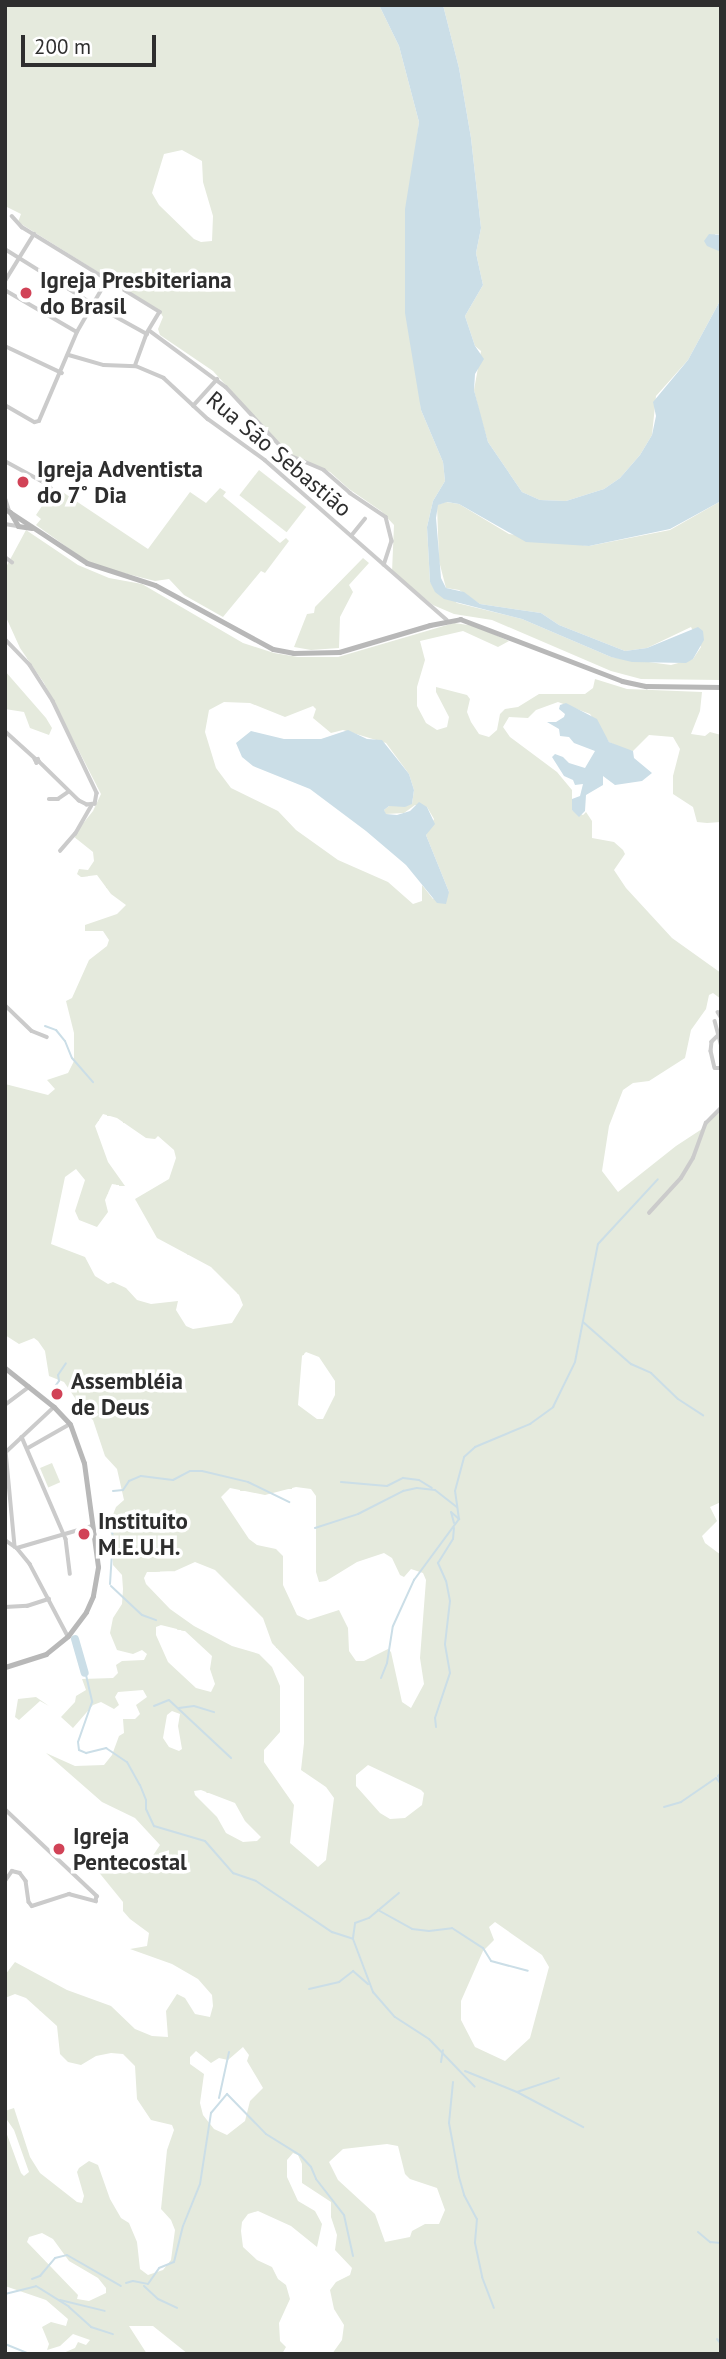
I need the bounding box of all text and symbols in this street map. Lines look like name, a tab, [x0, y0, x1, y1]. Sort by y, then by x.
scale bar	[24, 21, 159, 65]
text: 200 m	[34, 33, 91, 60]
place label: Igreja Presbiteriana do Brasil	[40, 266, 232, 320]
marker: Igreja Presbiteriana do Brasil	[18, 285, 34, 301]
street label: Rua São Sebastião	[201, 385, 357, 523]
place label: Igreja Adventista do 7˚ Dia	[37, 455, 204, 509]
marker: Igreja Adventista do 7˚ Dia	[15, 474, 31, 490]
place label: Assembléia de Deus	[71, 1367, 183, 1421]
marker: Assembléia de Deus	[49, 1386, 65, 1402]
place label: Instituito M.E.U.H.	[98, 1507, 188, 1561]
marker: Instituito M.E.U.H.	[76, 1526, 92, 1542]
place label: Igreja Pentecostal	[73, 1822, 187, 1876]
marker: Igreja Pentecostal	[51, 1841, 67, 1857]

